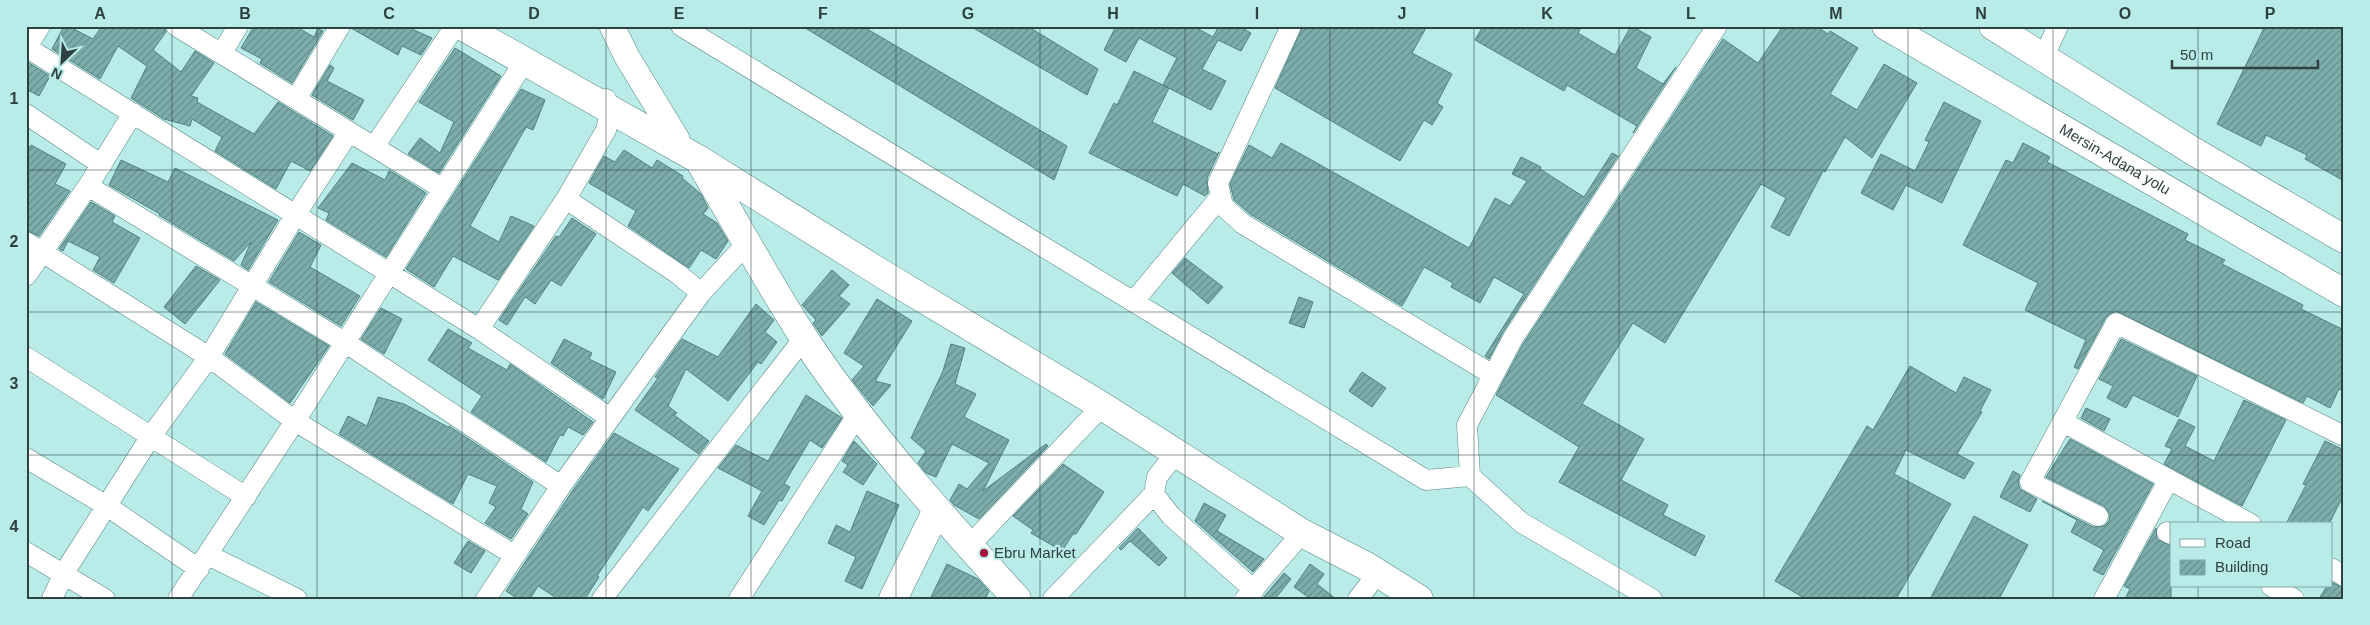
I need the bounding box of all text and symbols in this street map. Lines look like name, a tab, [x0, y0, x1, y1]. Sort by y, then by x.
text: A	[94, 5, 106, 22]
text: B	[239, 5, 251, 22]
text: C	[383, 5, 395, 22]
text: D	[528, 5, 540, 22]
text: E	[674, 5, 685, 22]
text: F	[818, 5, 828, 22]
text: G	[962, 5, 974, 22]
text: H	[1107, 5, 1119, 22]
text: I	[1255, 5, 1259, 22]
text: J	[1398, 5, 1406, 22]
text: K	[1541, 5, 1553, 22]
text: L	[1686, 5, 1696, 22]
text: M	[1829, 5, 1843, 22]
text: N	[1975, 5, 1987, 22]
text: O	[2119, 5, 2131, 22]
text: P	[2265, 5, 2276, 22]
north arrow	[38, 38, 88, 88]
scale bar	[2172, 38, 2319, 70]
text: 50 m	[2180, 46, 2213, 63]
text: N	[49, 64, 64, 83]
text: 1	[10, 90, 19, 107]
street label: Mersin-Adana yolu	[2057, 120, 2174, 198]
text: 2	[10, 233, 19, 250]
text: 3	[10, 375, 19, 392]
text: 4	[10, 518, 19, 535]
legend	[2170, 522, 2332, 588]
text: Road	[2215, 534, 2251, 551]
place label: Ebru Market	[994, 544, 1077, 561]
marker: Ebru Market	[978, 547, 990, 559]
text: Building	[2215, 558, 2268, 575]

